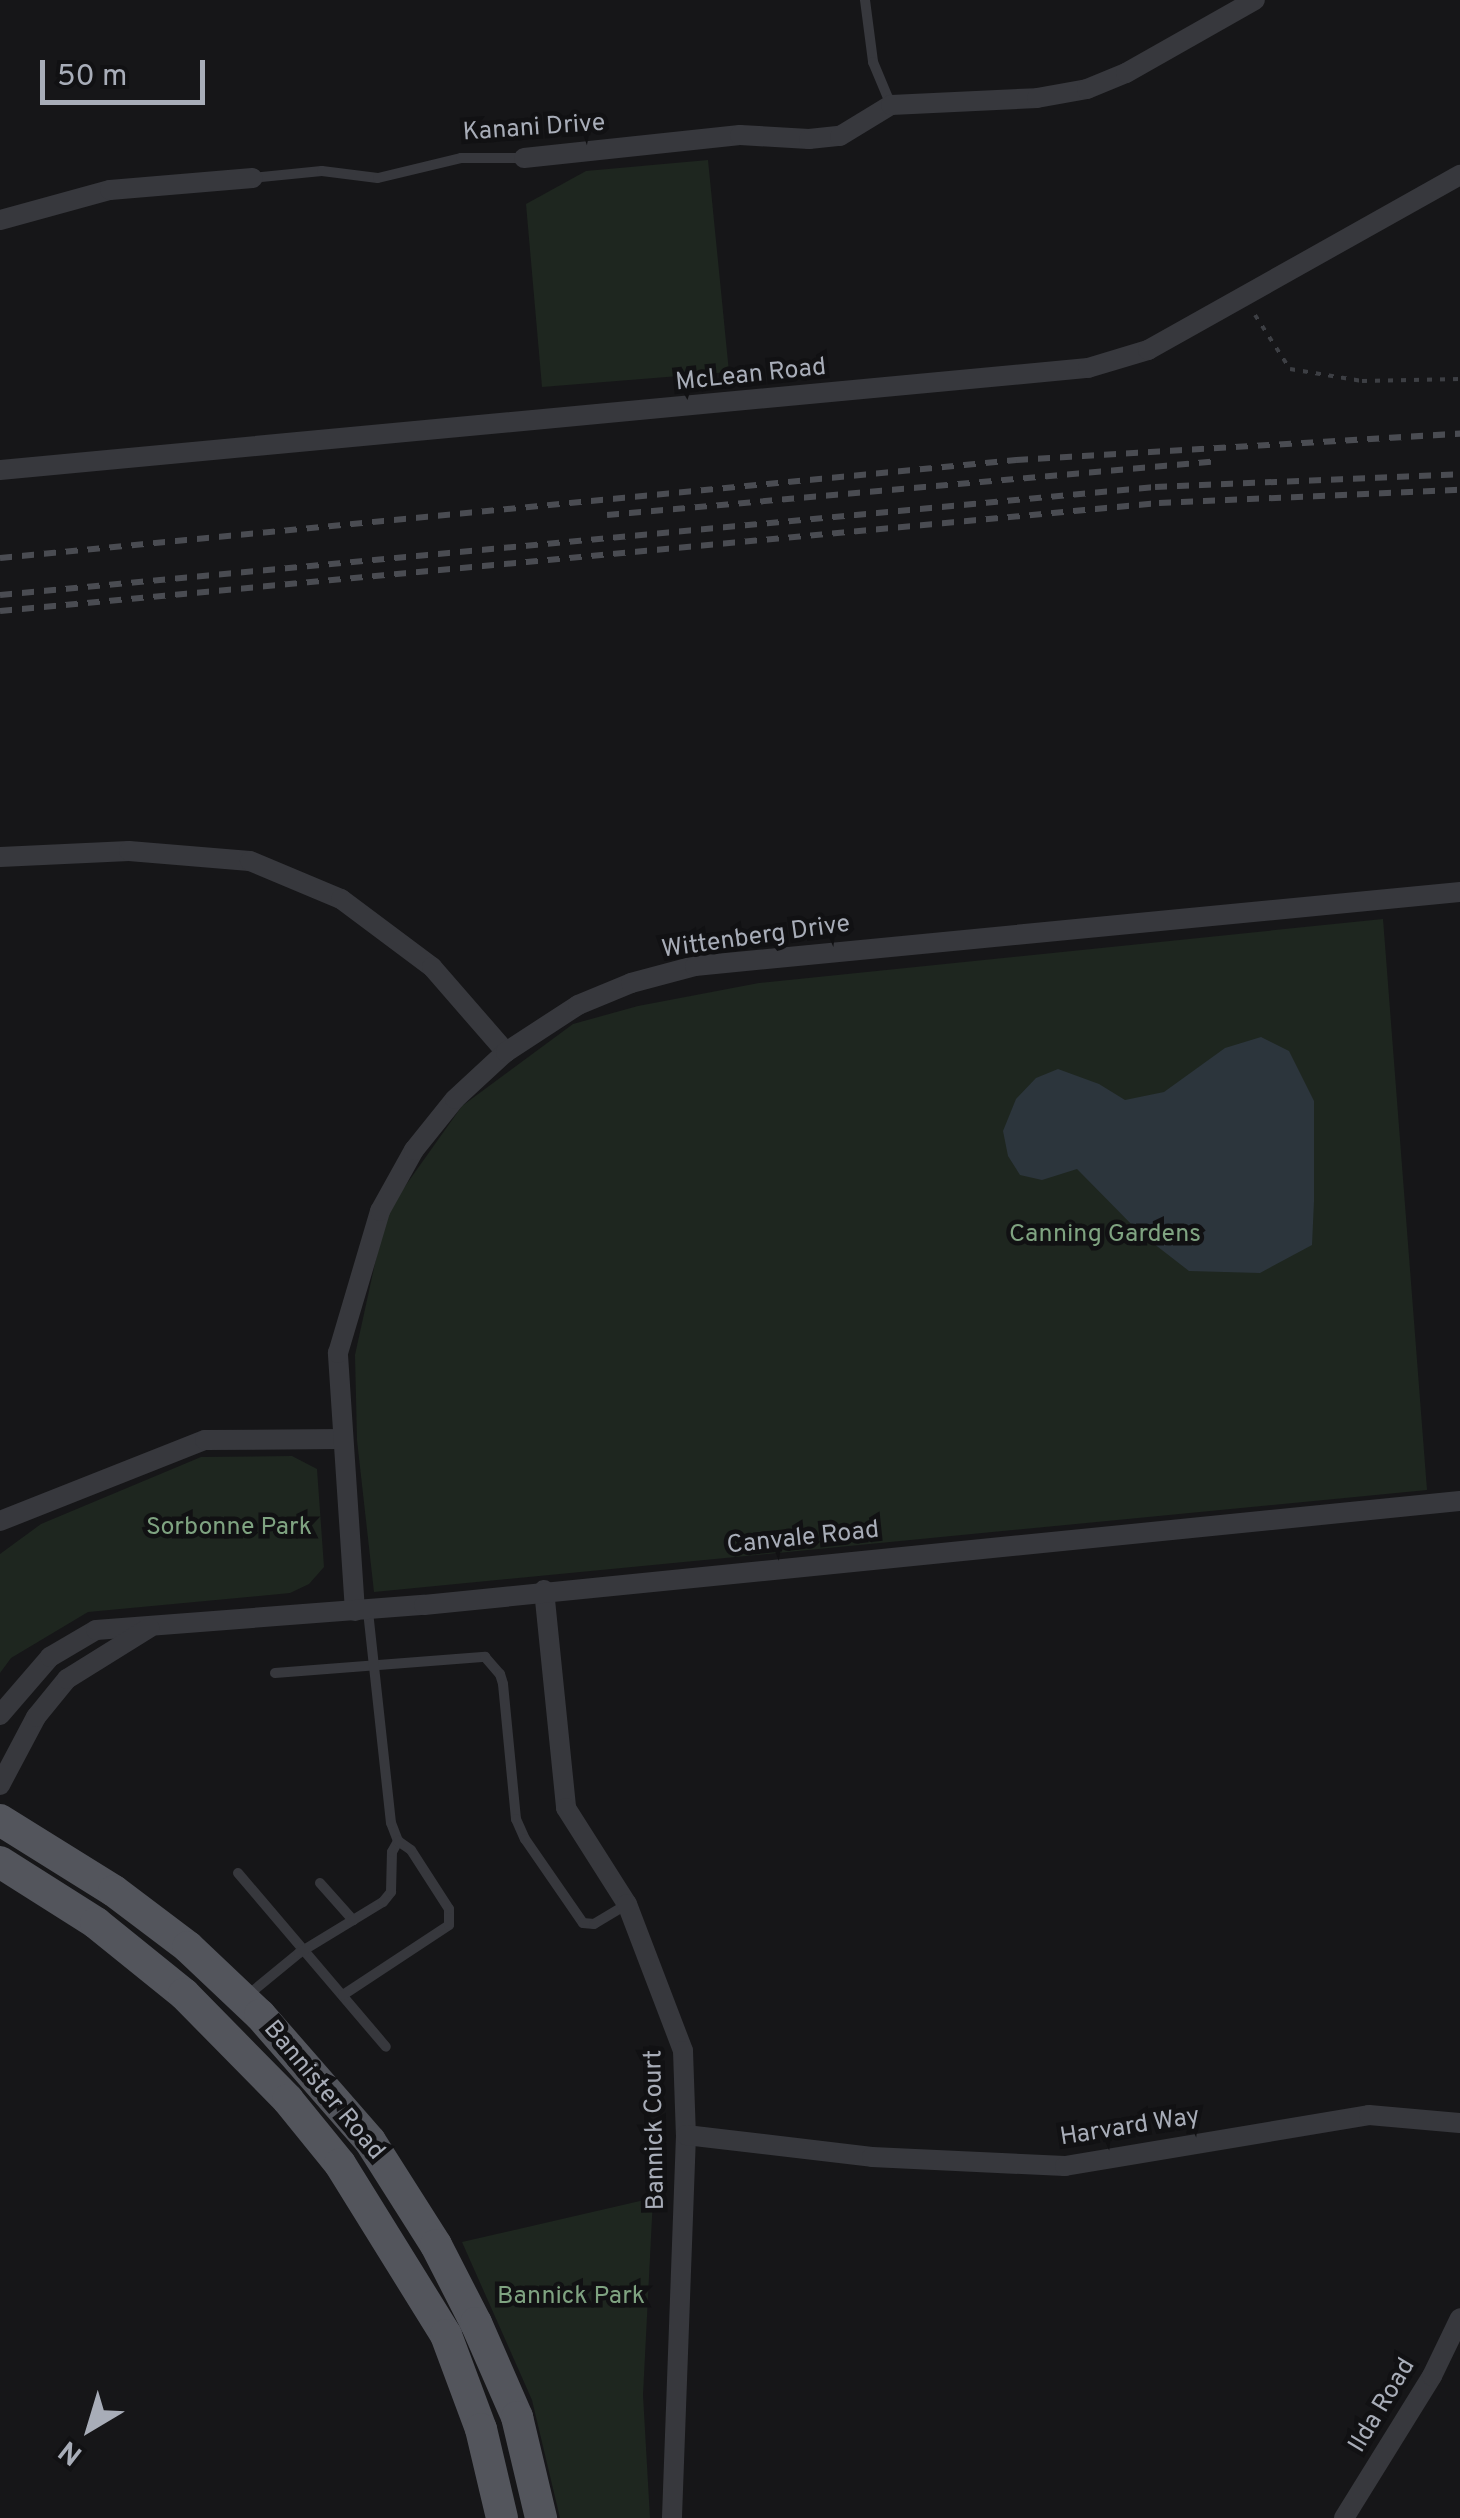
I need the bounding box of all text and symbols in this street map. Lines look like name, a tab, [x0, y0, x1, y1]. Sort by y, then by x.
scale bar	[45, 40, 210, 102]
text: 50 m	[57, 59, 127, 96]
street label: Kanani Drive	[462, 109, 606, 149]
street label: McLean Road	[674, 353, 828, 399]
street label: Wittenberg Drive	[660, 910, 852, 966]
park label: Canning Gardens	[1009, 1220, 1201, 1250]
park label: Sorbonne Park	[146, 1513, 312, 1543]
street label: Canvale Road	[725, 1516, 881, 1562]
street label: Bannister Road	[256, 2015, 390, 2167]
street label: Bannick Court	[640, 2049, 672, 2211]
street label: Harvard Way	[1058, 2102, 1202, 2154]
park label: Bannick Park	[497, 2282, 645, 2312]
street label: Ilda Road	[1343, 2353, 1423, 2459]
north arrow	[40, 2378, 140, 2478]
text: N	[53, 2431, 91, 2472]

